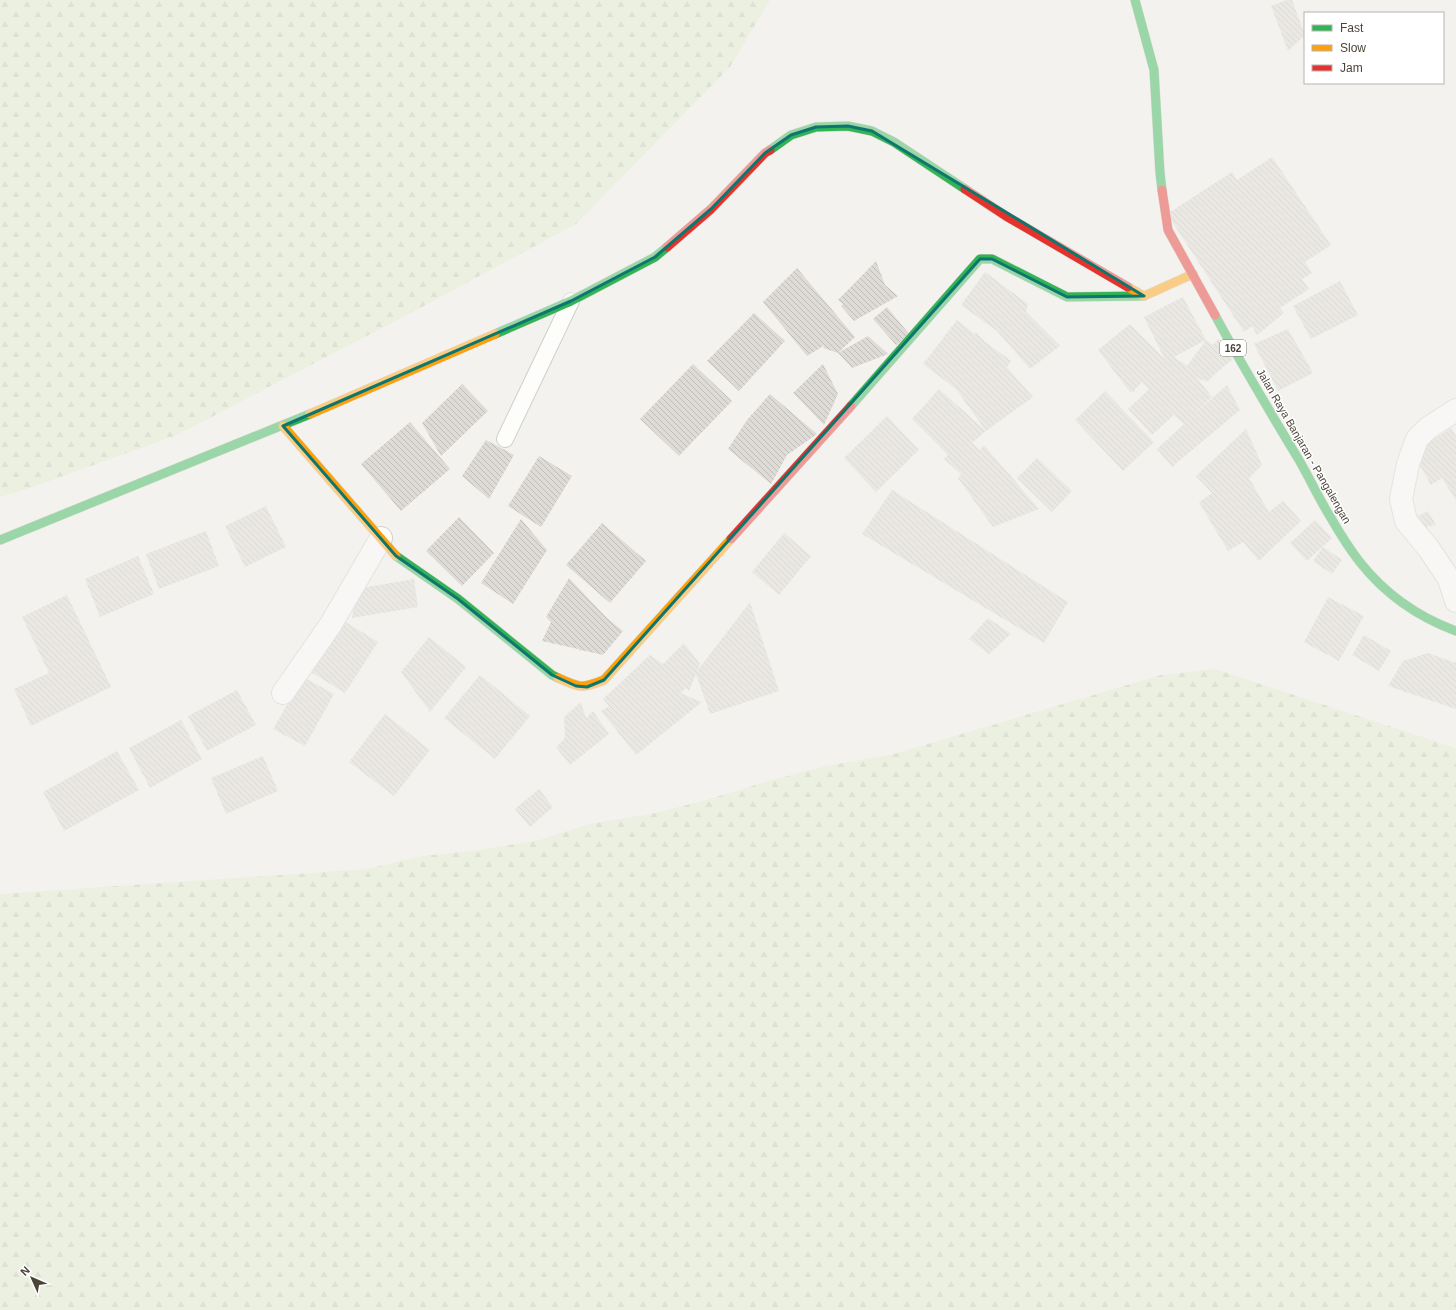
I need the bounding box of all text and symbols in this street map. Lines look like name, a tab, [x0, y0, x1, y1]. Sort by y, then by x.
legend	[1304, 12, 1444, 84]
text: Fast	[1340, 21, 1364, 35]
text: Slow	[1340, 41, 1366, 55]
text: Jam	[1340, 61, 1363, 75]
road number: 162	[1220, 340, 1246, 356]
street label: Jalan Raya Banjaran - Pangalengan	[1255, 366, 1353, 526]
north arrow	[12, 1258, 52, 1298]
text: N	[18, 1264, 32, 1278]

